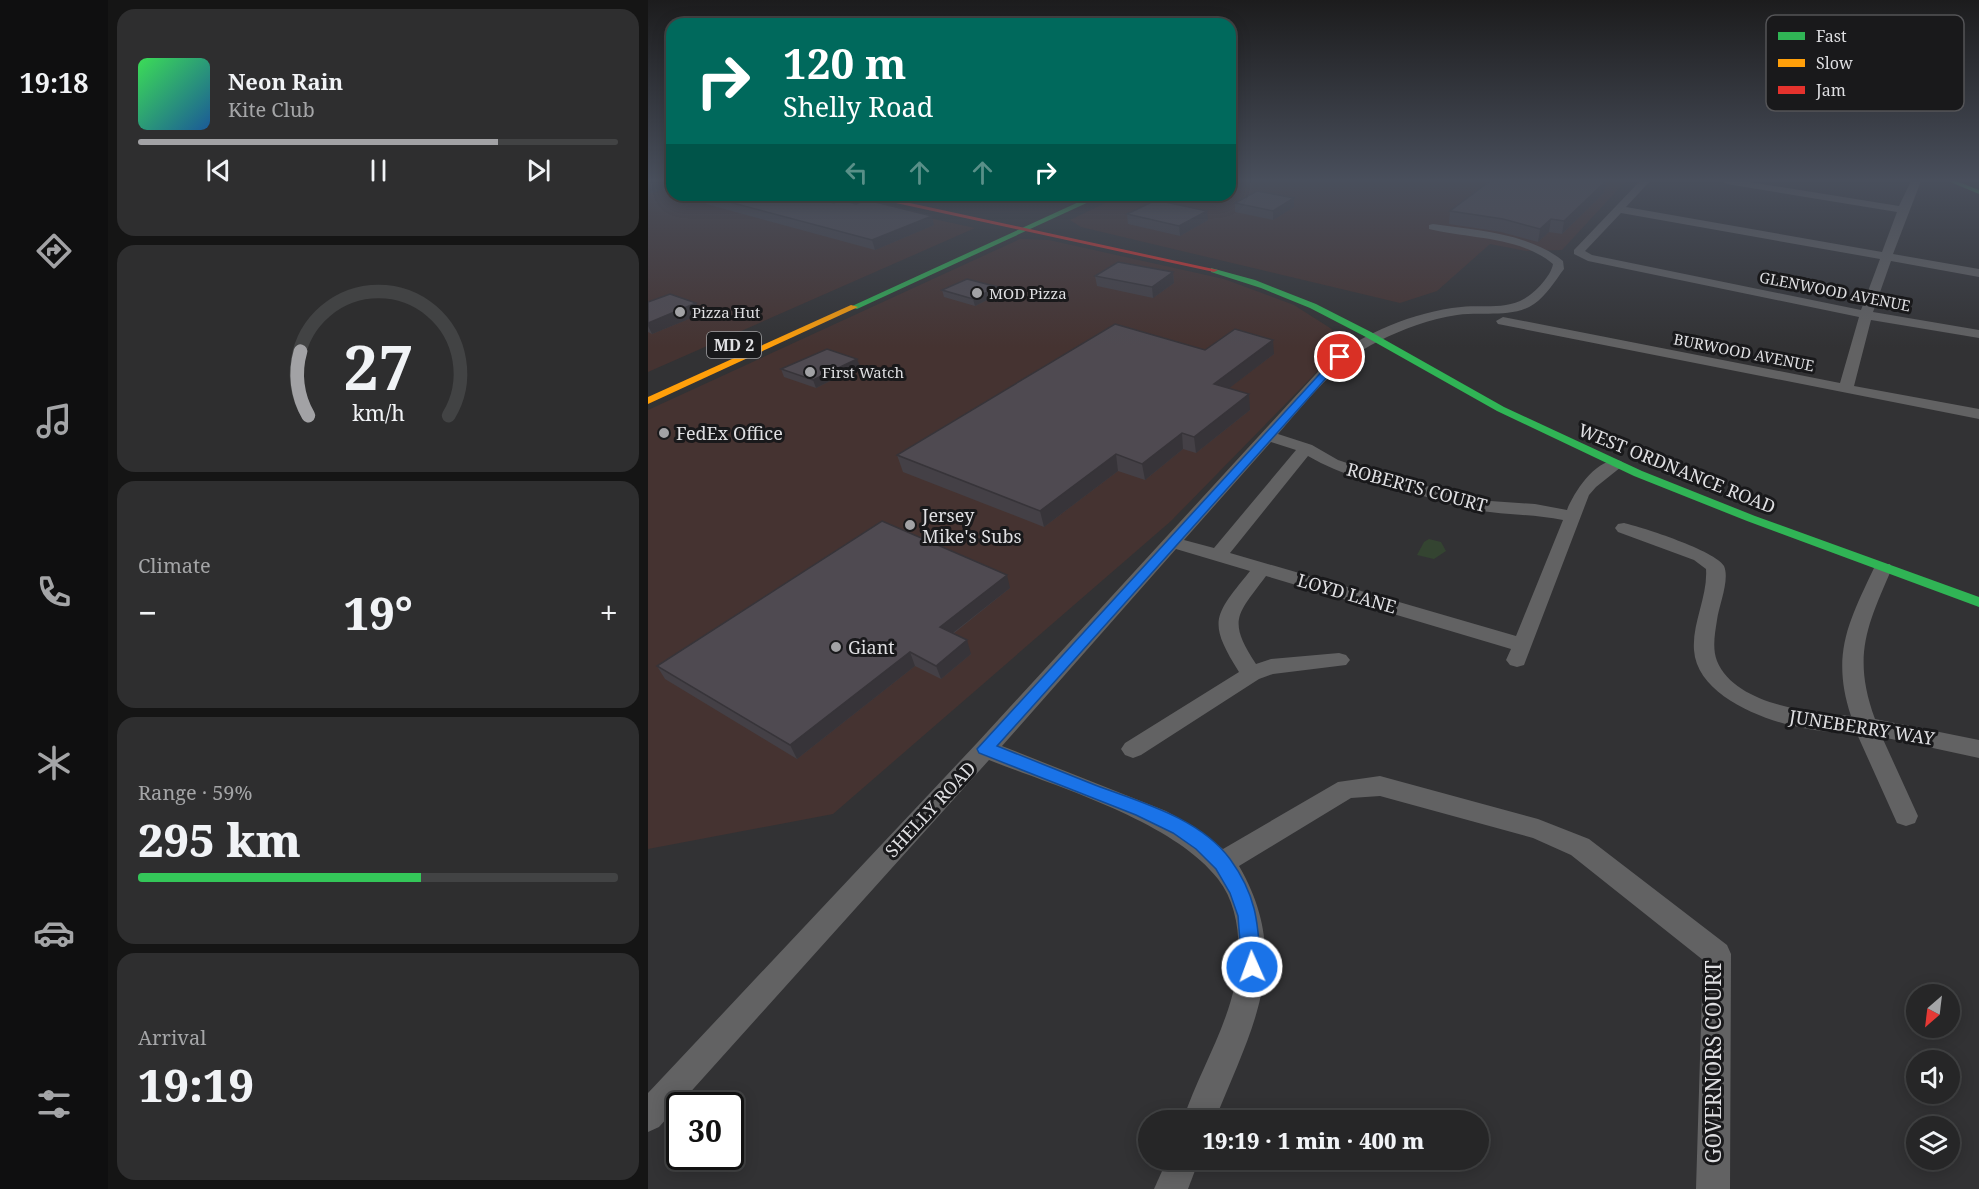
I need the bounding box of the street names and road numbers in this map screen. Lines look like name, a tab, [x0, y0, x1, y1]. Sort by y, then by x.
street label: GLENWOOD AVENUE	[1758, 267, 1912, 315]
street label: BURWOOD AVENUE	[1672, 329, 1816, 375]
road number: MD 2	[707, 332, 761, 358]
street label: WEST ORDNANCE ROAD	[1575, 417, 1779, 519]
street label: ROBERTS COURT	[1344, 457, 1490, 517]
street label: LOYD LANE	[1295, 567, 1399, 619]
street label: JUNEBERRY WAY	[1787, 704, 1937, 750]
street label: SHELLY ROAD	[879, 756, 981, 862]
street label: GOVERNORS COURT	[1699, 960, 1727, 1164]

